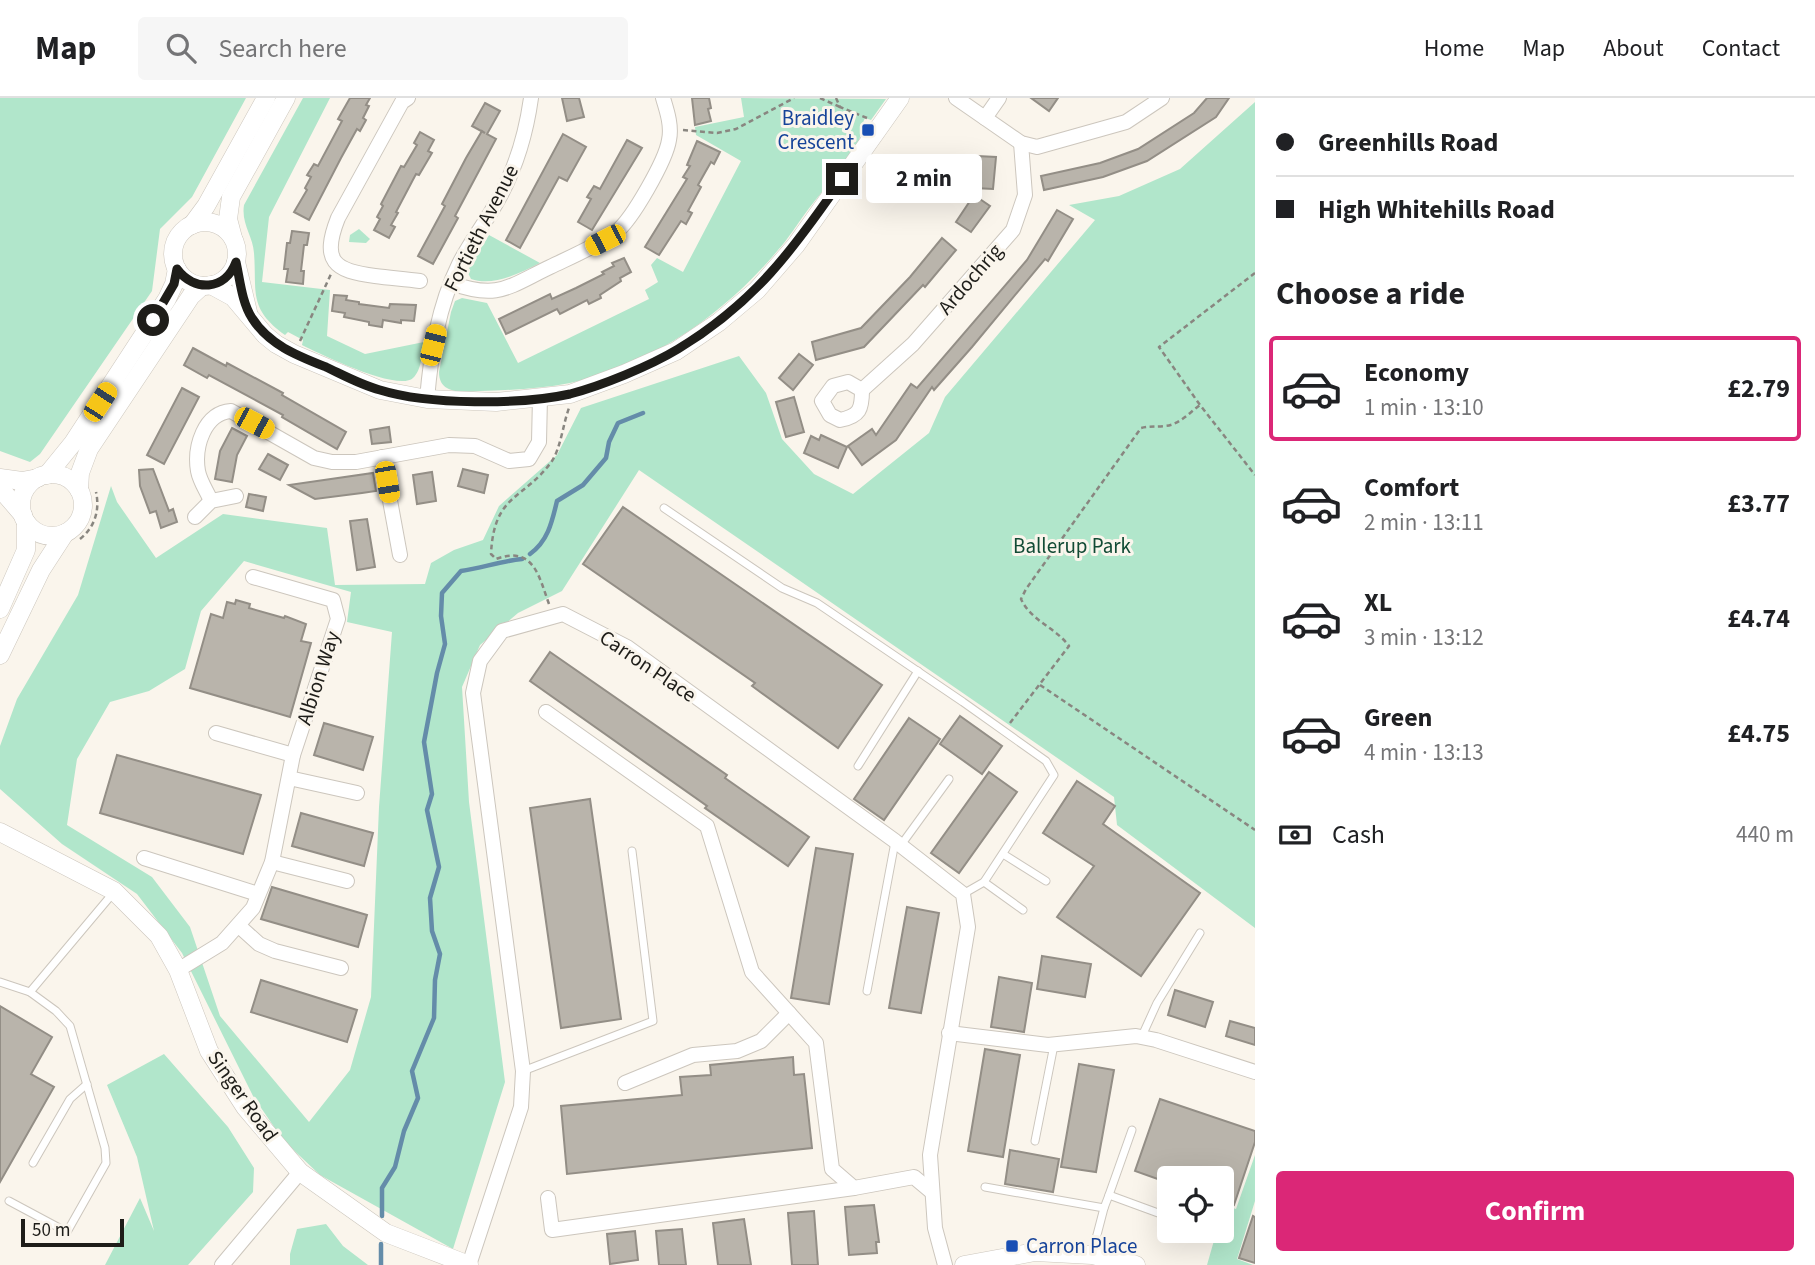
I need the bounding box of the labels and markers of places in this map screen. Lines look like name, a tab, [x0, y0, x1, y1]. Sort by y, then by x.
place label: Braidley Crescent	[778, 103, 854, 157]
marker: Braidley Crescent	[860, 122, 876, 138]
place label: Carron Place	[1026, 1231, 1137, 1261]
marker: Carron Place	[1004, 1238, 1020, 1254]

